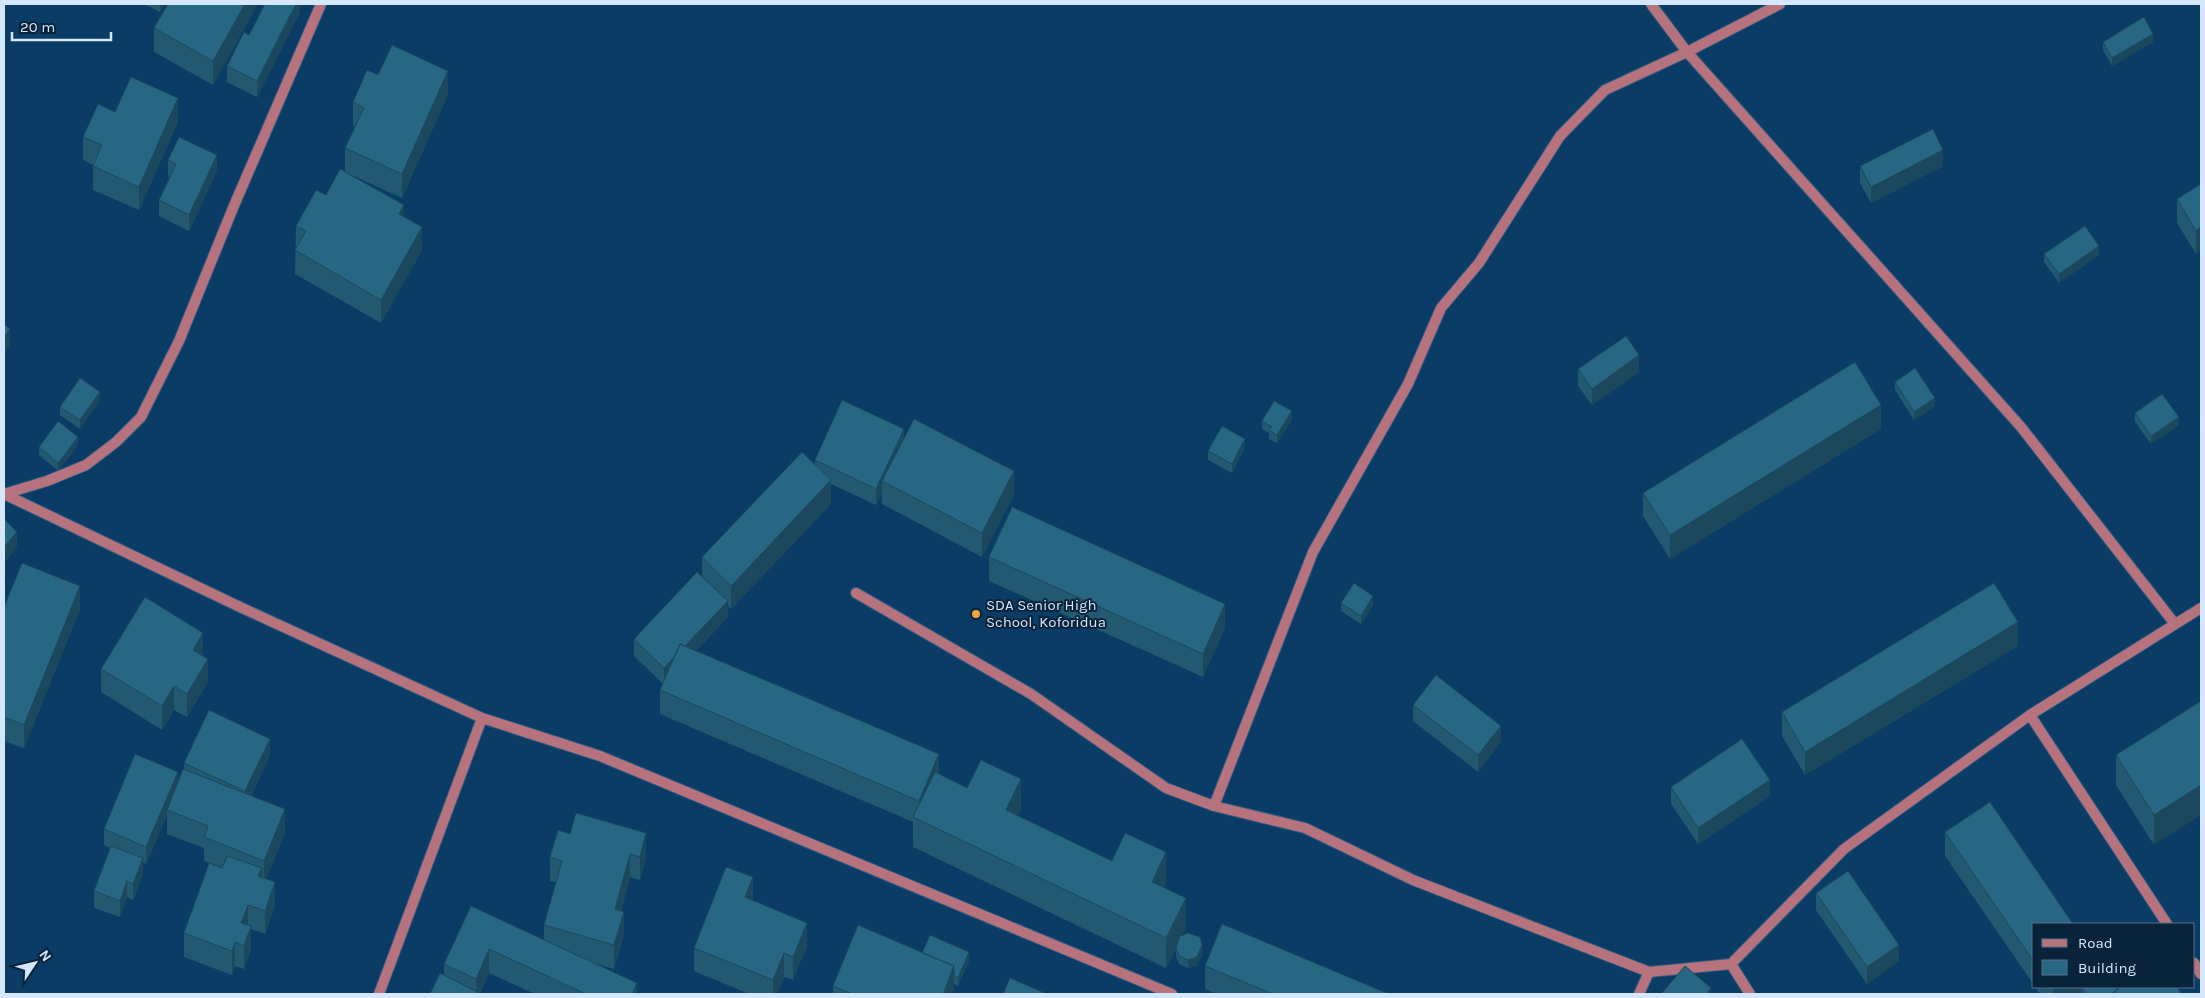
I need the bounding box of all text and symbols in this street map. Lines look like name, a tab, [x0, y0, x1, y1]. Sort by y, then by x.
scale bar	[12, 10, 111, 42]
text: 20 m	[20, 18, 55, 36]
place label: SDA Senior High School, Koforidua	[986, 596, 1106, 631]
marker: SDA Senior High School, Koforidua	[970, 608, 982, 620]
legend	[2032, 923, 2195, 988]
text: Road	[2078, 934, 2113, 952]
north arrow	[10, 938, 60, 988]
text: N	[35, 947, 55, 965]
text: Building	[2078, 959, 2136, 977]

